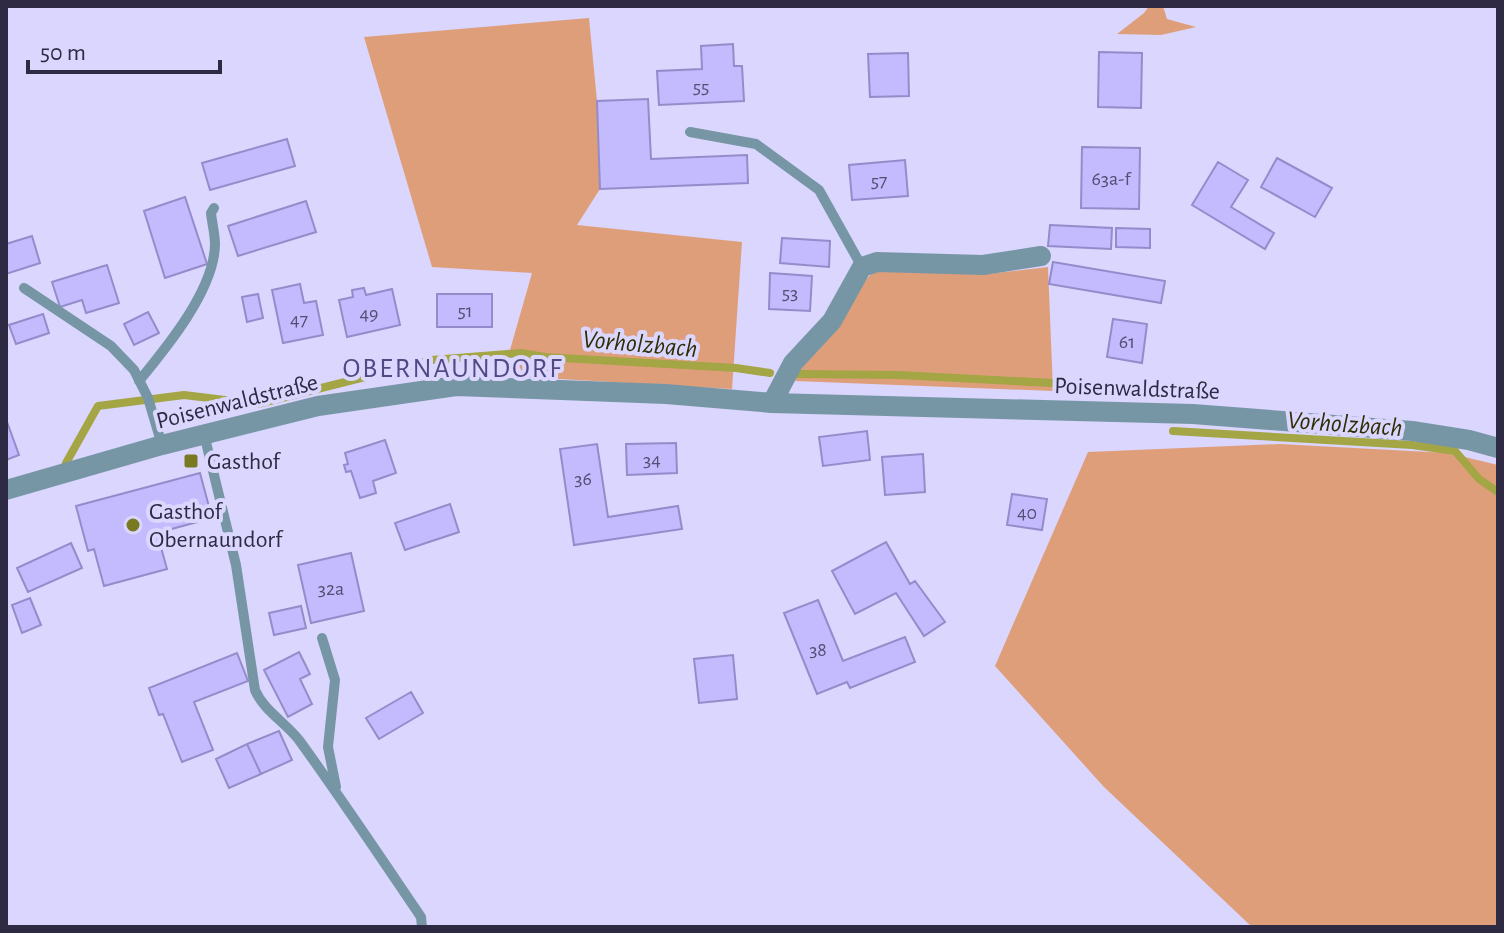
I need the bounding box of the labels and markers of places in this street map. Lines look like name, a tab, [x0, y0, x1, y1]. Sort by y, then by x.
place label: Gasthof	[207, 450, 282, 474]
marker: Gasthof	[182, 452, 200, 470]
place label: Gasthof Obernaundorf	[149, 500, 284, 552]
marker: Gasthof Obernaundorf	[124, 516, 142, 534]

